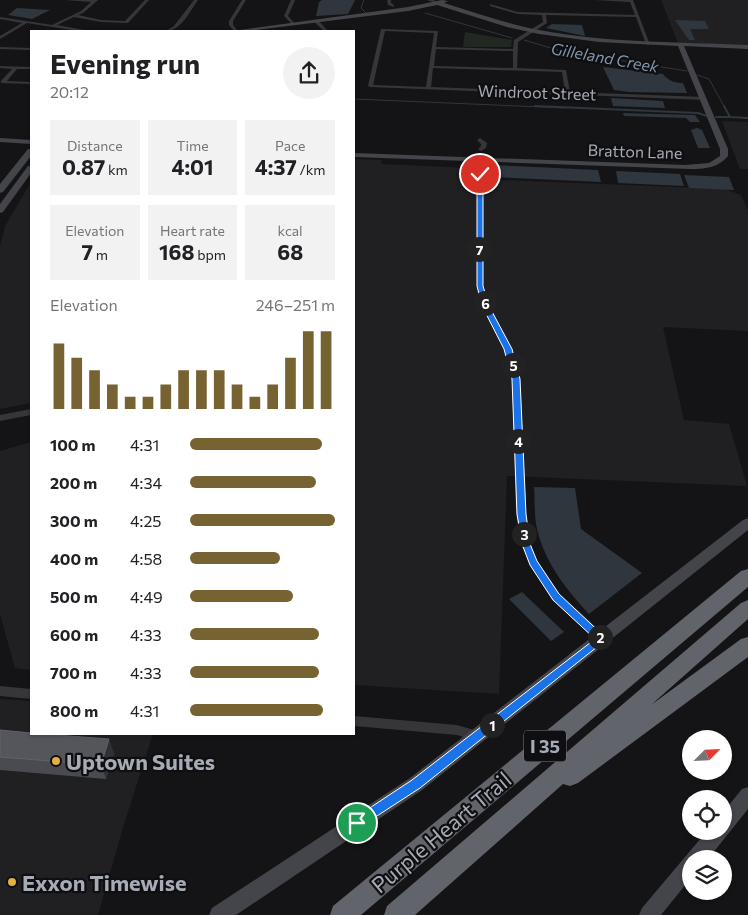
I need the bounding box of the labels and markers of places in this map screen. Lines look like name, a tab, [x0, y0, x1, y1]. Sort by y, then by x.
pin	[459, 153, 501, 195]
pin: 7	[466, 236, 492, 262]
pin: 6	[472, 290, 498, 316]
pin: 5	[500, 352, 526, 378]
pin: 4	[506, 428, 530, 454]
pin: 3	[512, 522, 536, 546]
pin: 2	[588, 624, 612, 650]
pin: 1	[480, 712, 504, 738]
place label: Uptown Suites	[66, 748, 215, 775]
marker: Uptown Suites	[50, 755, 62, 767]
pin	[336, 802, 378, 844]
place label: Exxon Timewise	[22, 869, 187, 896]
marker: Exxon Timewise	[6, 876, 18, 888]

